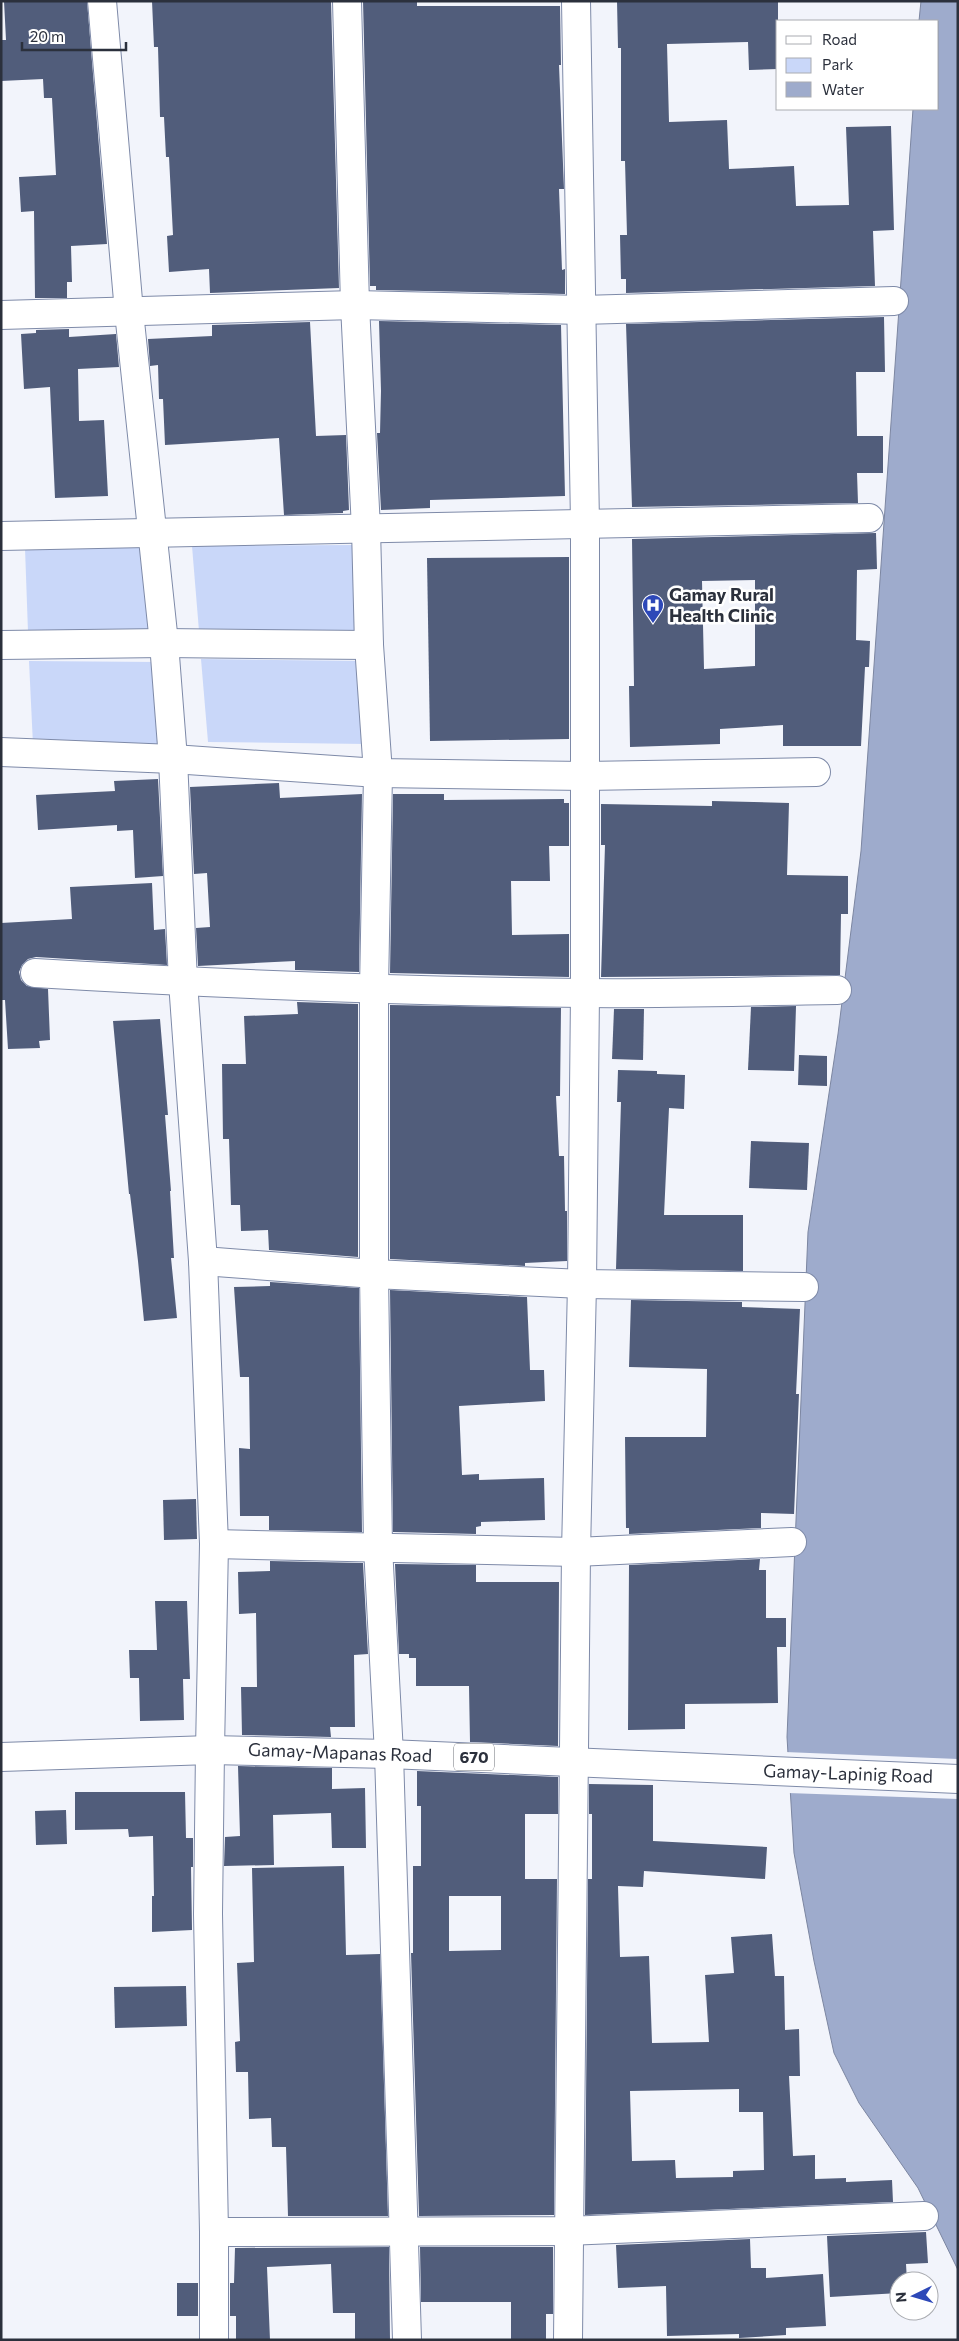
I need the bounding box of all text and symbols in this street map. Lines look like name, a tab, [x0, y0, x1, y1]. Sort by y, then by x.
scale bar	[22, 20, 126, 52]
legend	[776, 20, 939, 110]
text: 20 m	[30, 27, 64, 45]
text: Road	[822, 30, 857, 48]
text: Park	[822, 55, 853, 73]
text: Water	[822, 80, 864, 98]
place label: Gamay Rural Health Clinic	[669, 583, 774, 626]
hospital icon: Gamay Rural Health Clinic	[641, 593, 665, 624]
street label: Gamay-Mapanas Road	[248, 1738, 433, 1766]
road number: 670	[454, 1744, 494, 1770]
street label: Gamay-Lapinig Road	[763, 1759, 933, 1787]
north arrow	[889, 2271, 939, 2321]
text: N	[892, 2291, 909, 2303]

